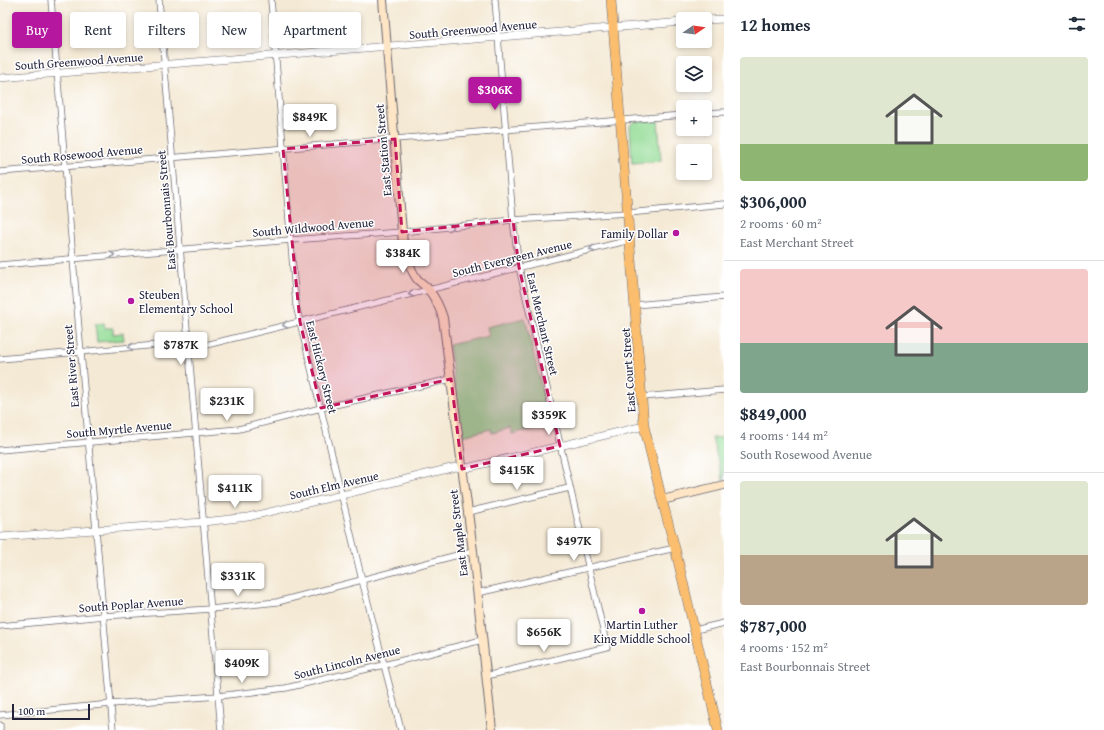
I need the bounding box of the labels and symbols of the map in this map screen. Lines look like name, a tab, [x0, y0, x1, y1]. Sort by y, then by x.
north arrow	[676, 12, 712, 48]
street label: South Greenwood Avenue	[408, 15, 538, 43]
street label: South Greenwood Avenue	[14, 48, 144, 74]
pin: $306K	[467, 77, 523, 111]
street label: East Station Street	[370, 102, 396, 197]
pin: $849K	[282, 104, 338, 138]
street label: South Rosewood Avenue	[20, 140, 144, 168]
street label: East Bourbonnais Street	[152, 149, 180, 271]
street label: South Wildwood Avenue	[252, 213, 375, 241]
one-way arrow	[448, 222, 454, 231]
place label: Family Dollar	[601, 225, 668, 242]
marker: Family Dollar	[671, 228, 681, 238]
street label: South Evergreen Avenue	[450, 235, 574, 281]
pin: $384K	[375, 240, 431, 274]
one-way arrow	[589, 245, 595, 253]
one-way arrow	[109, 251, 115, 260]
street label: East Merchant Street	[523, 271, 563, 378]
place label: Steuben Elementary School	[139, 286, 234, 317]
one-way arrow	[408, 289, 415, 298]
marker: Steuben Elementary School	[126, 296, 136, 306]
street label: East Hickory Street	[302, 318, 342, 416]
one-way arrow	[282, 321, 288, 329]
street label: East River Street	[59, 323, 83, 408]
street label: East Court Street	[617, 326, 639, 413]
pin: $787K	[153, 332, 209, 366]
one-way arrow	[128, 342, 134, 351]
pin: $231K	[199, 388, 255, 422]
pin: $359K	[521, 402, 577, 436]
street label: South Myrtle Avenue	[66, 416, 173, 442]
pin: $415K	[489, 457, 545, 491]
street label: South Elm Avenue	[288, 466, 381, 504]
pin: $411K	[207, 475, 263, 509]
street label: East Maple Street	[444, 488, 472, 577]
pin: $497K	[546, 528, 602, 562]
pin: $331K	[210, 563, 266, 597]
street label: South Poplar Avenue	[78, 592, 184, 616]
marker: Martin Luther King Middle School	[637, 606, 647, 616]
place label: Martin Luther King Middle School	[594, 616, 691, 647]
pin: $656K	[516, 619, 572, 653]
street label: South Lincoln Avenue	[292, 640, 402, 683]
pin: $409K	[214, 650, 270, 684]
scale bar	[12, 702, 90, 721]

